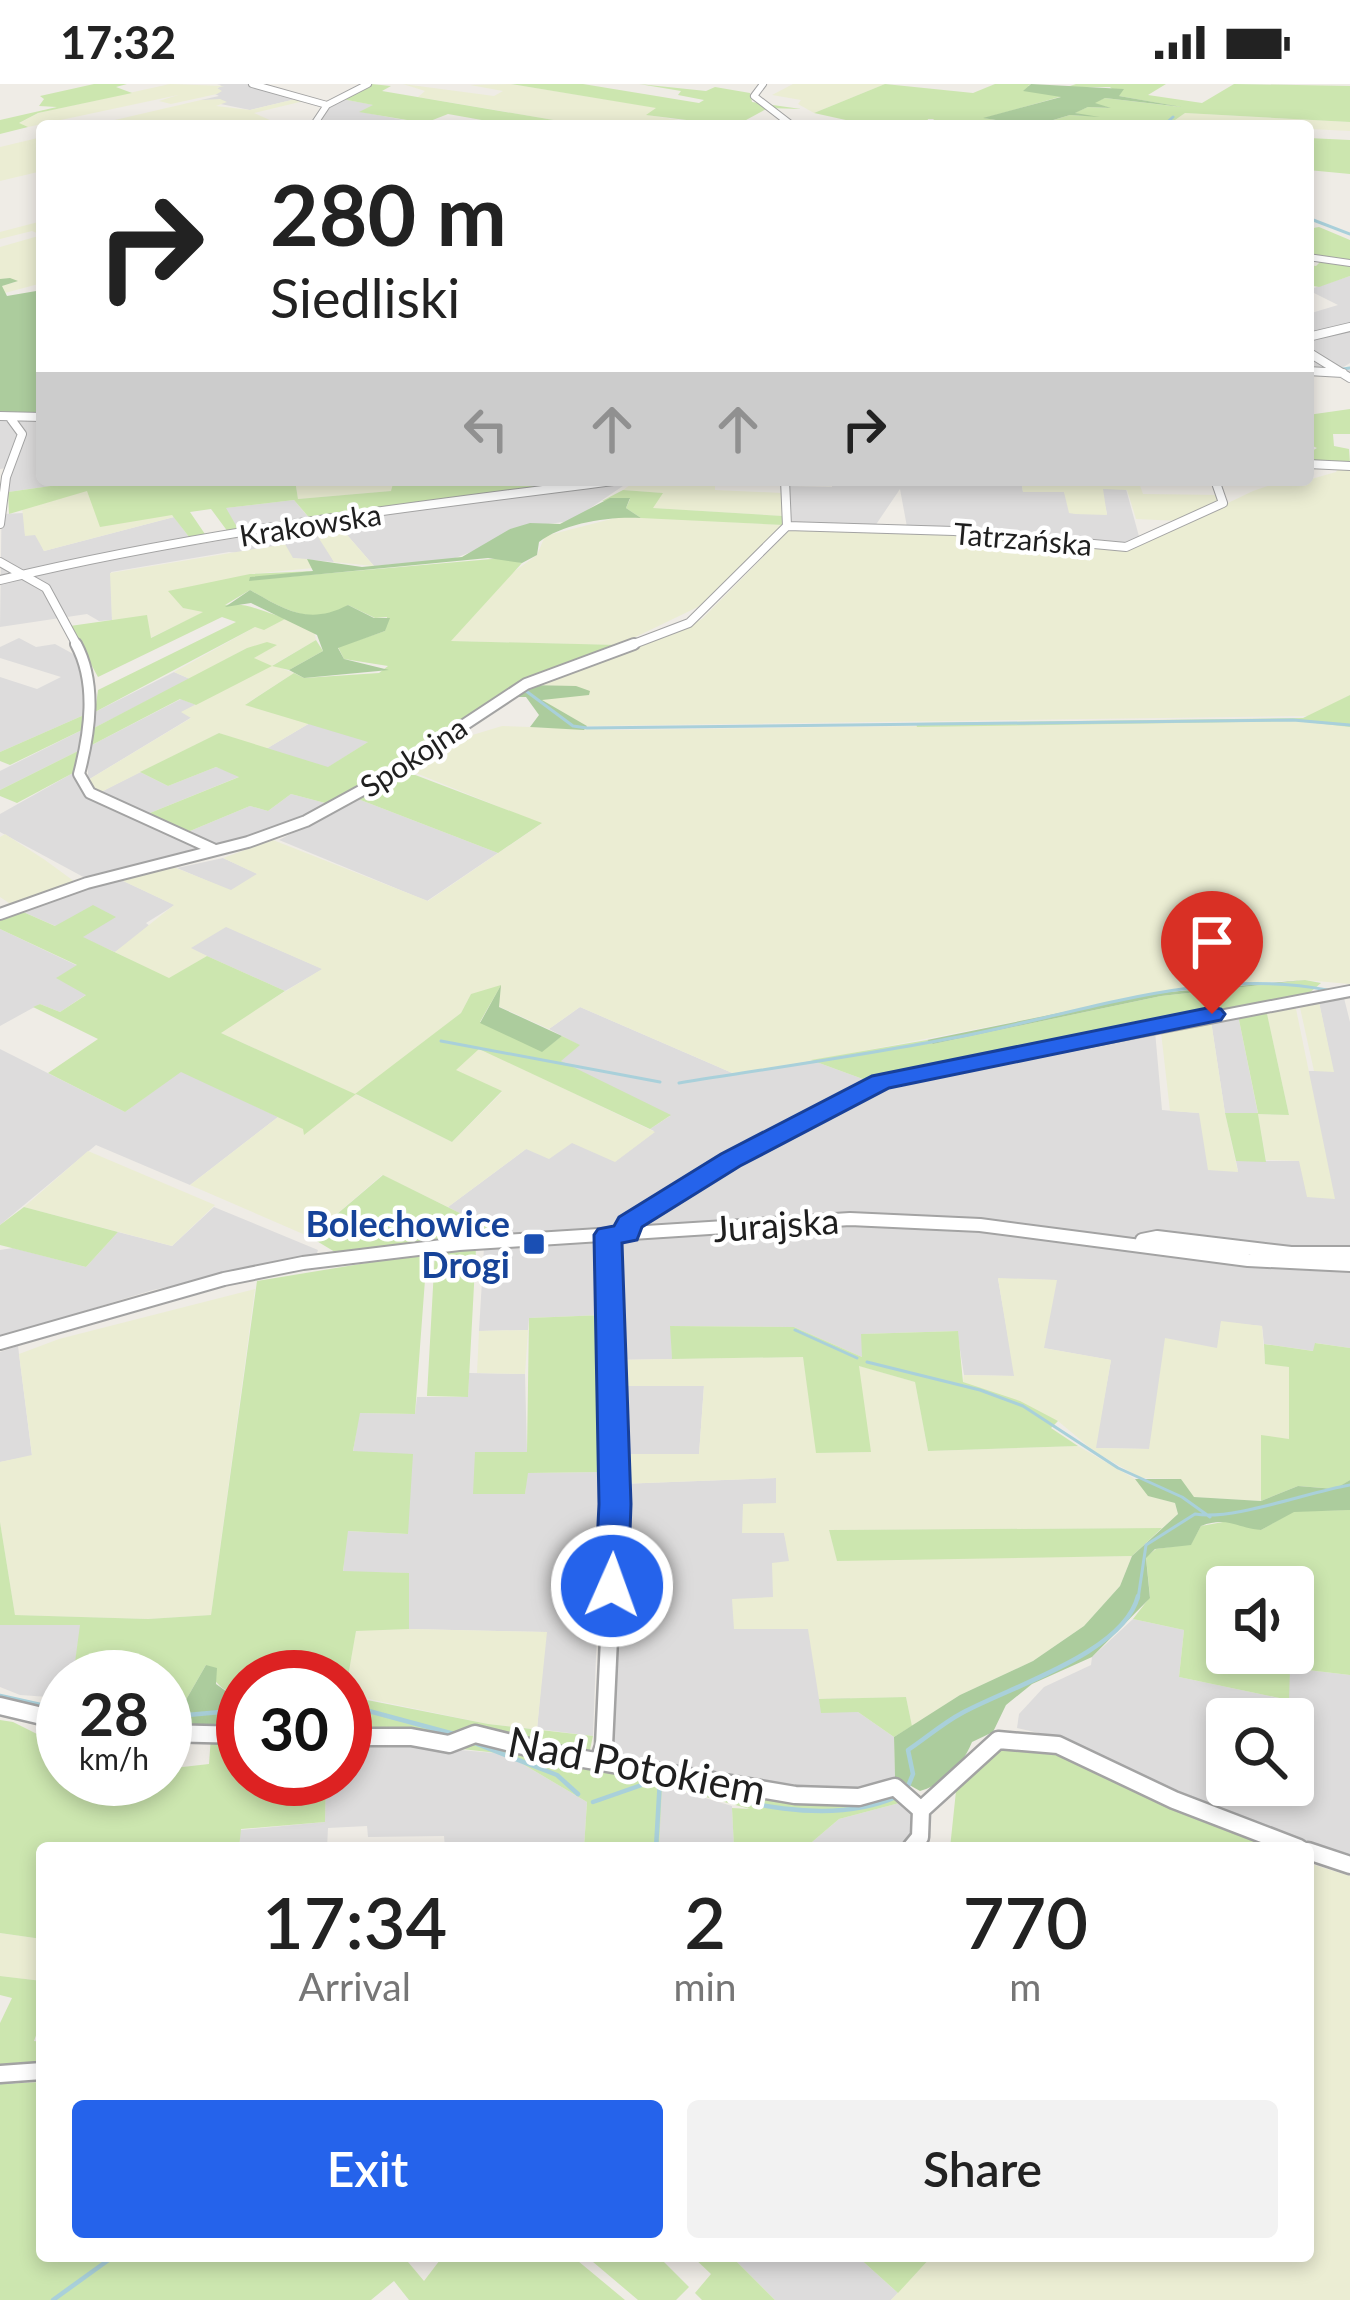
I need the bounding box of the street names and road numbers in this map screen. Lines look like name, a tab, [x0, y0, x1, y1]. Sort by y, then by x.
street label: Krakowska	[236, 495, 384, 553]
street label: Tatrzańska	[952, 514, 1094, 562]
street label: Spokojna	[353, 708, 473, 804]
street label: Jurajska	[712, 1198, 840, 1250]
street label: Nad Potokiem	[504, 1716, 770, 1814]

